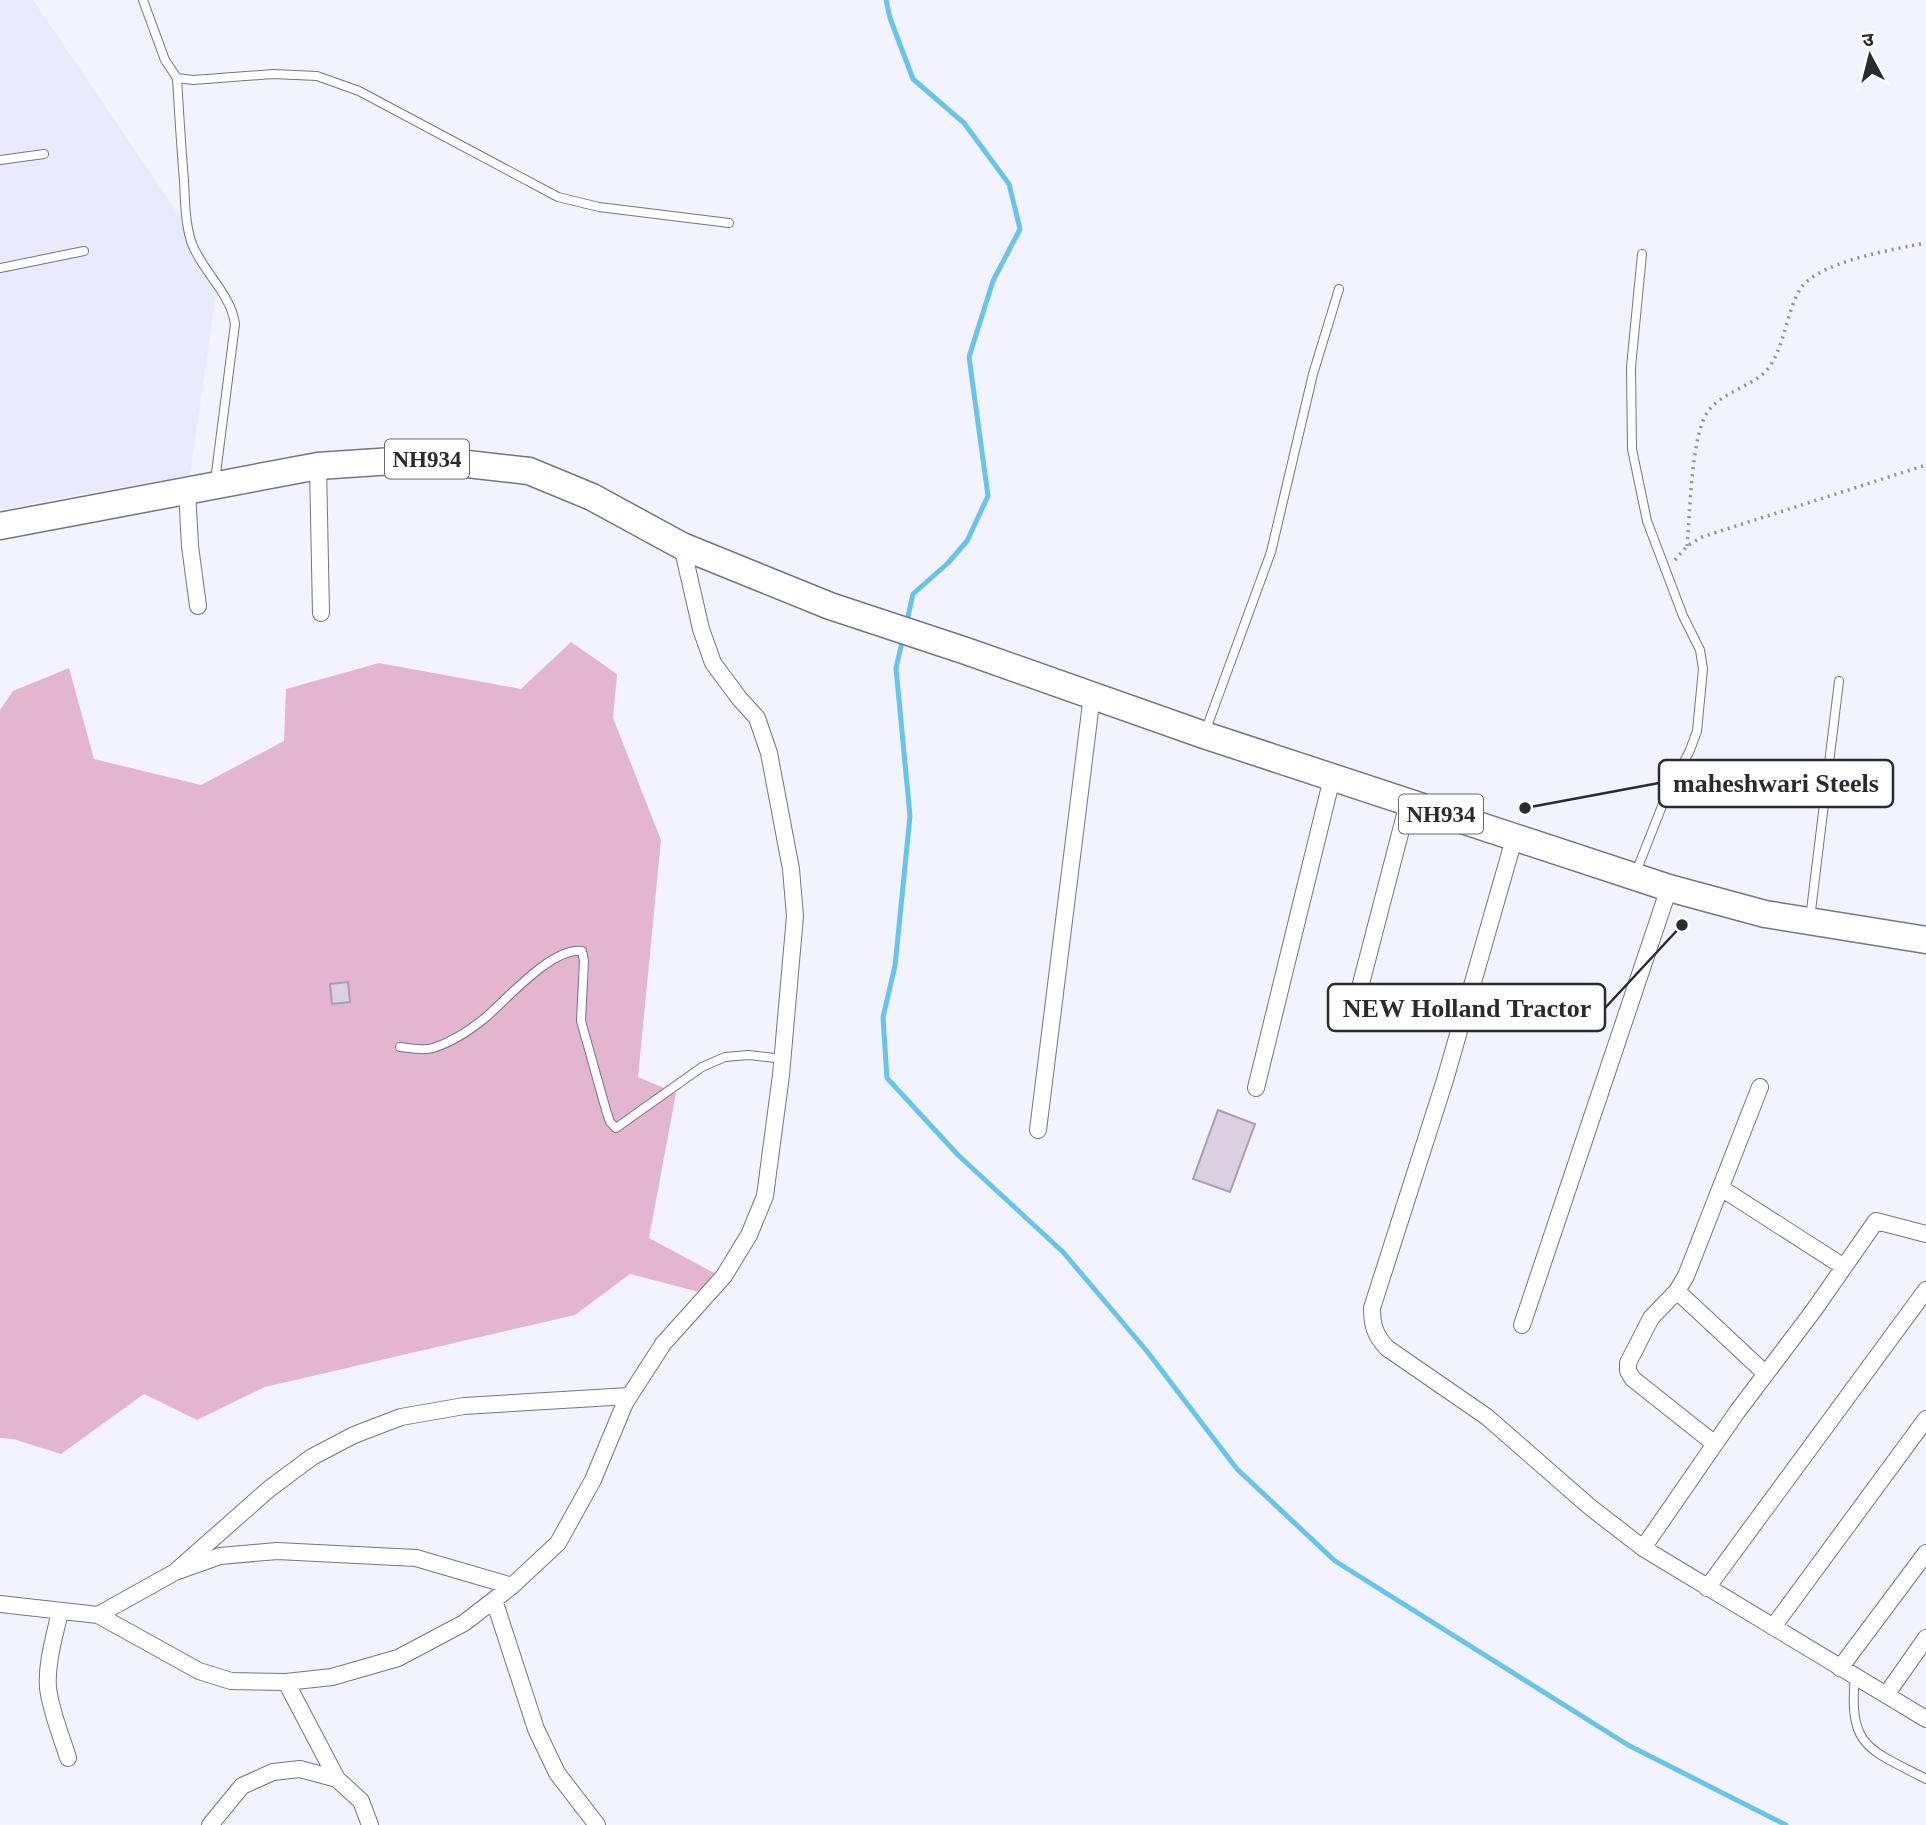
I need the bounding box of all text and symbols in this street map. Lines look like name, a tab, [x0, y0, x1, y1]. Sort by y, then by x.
north arrow	[1835, 21, 1905, 91]
text: उ	[1861, 28, 1876, 51]
road number: NH934	[385, 440, 469, 478]
callout: maheshwari Steels	[1659, 760, 1893, 807]
text: maheshwari Steels	[1673, 769, 1879, 798]
road number: NH934	[1399, 794, 1483, 834]
callout: NEW Holland Tractor	[1328, 984, 1605, 1031]
text: NEW Holland Tractor	[1343, 994, 1591, 1023]

